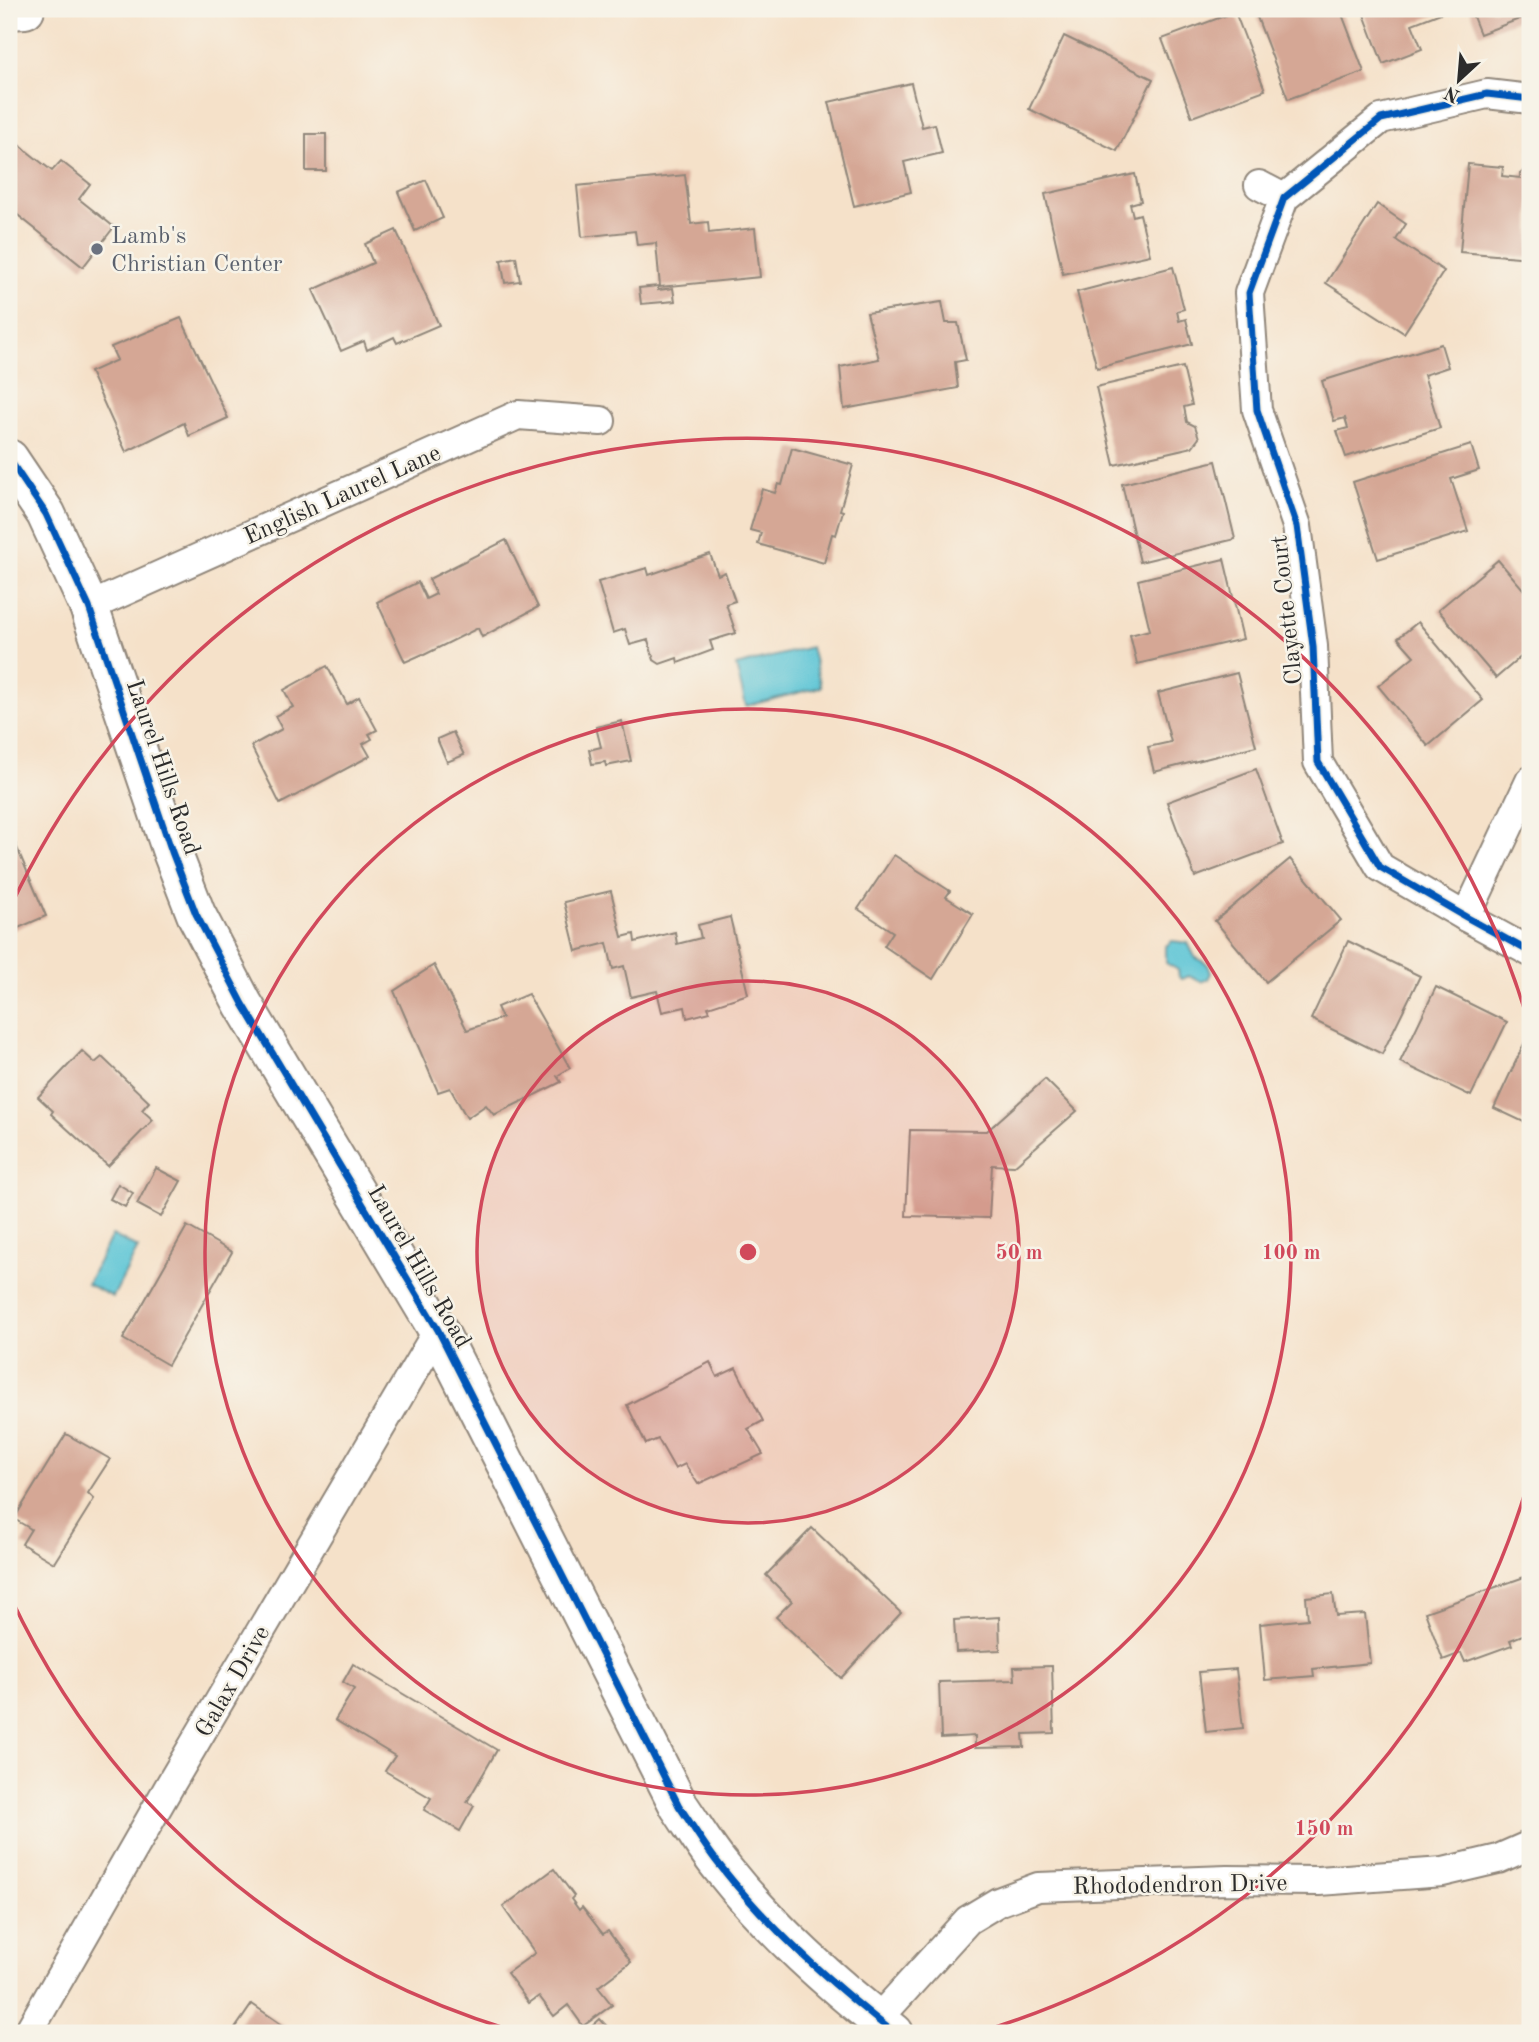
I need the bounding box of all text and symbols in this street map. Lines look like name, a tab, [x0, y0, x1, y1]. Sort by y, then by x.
north arrow	[1424, 46, 1494, 116]
text: N	[1442, 81, 1463, 105]
place label: Lamb's Christian Center	[111, 225, 283, 277]
marker: Lamb's Christian Center	[89, 241, 105, 257]
street label: English Laurel Lane	[241, 442, 445, 550]
street label: Clayette Court	[1268, 534, 1308, 686]
street label: Laurel Hills Road	[121, 677, 203, 858]
street label: Laurel Hills Road	[362, 1181, 475, 1353]
centre of rings	[736, 1240, 760, 1264]
text: 50 m	[995, 1243, 1043, 1264]
text: 100 m	[1261, 1243, 1321, 1264]
street label: Galax Drive	[192, 1622, 275, 1742]
text: 150 m	[1294, 1819, 1354, 1840]
street label: Rhododendron Drive	[1072, 1872, 1288, 1900]

